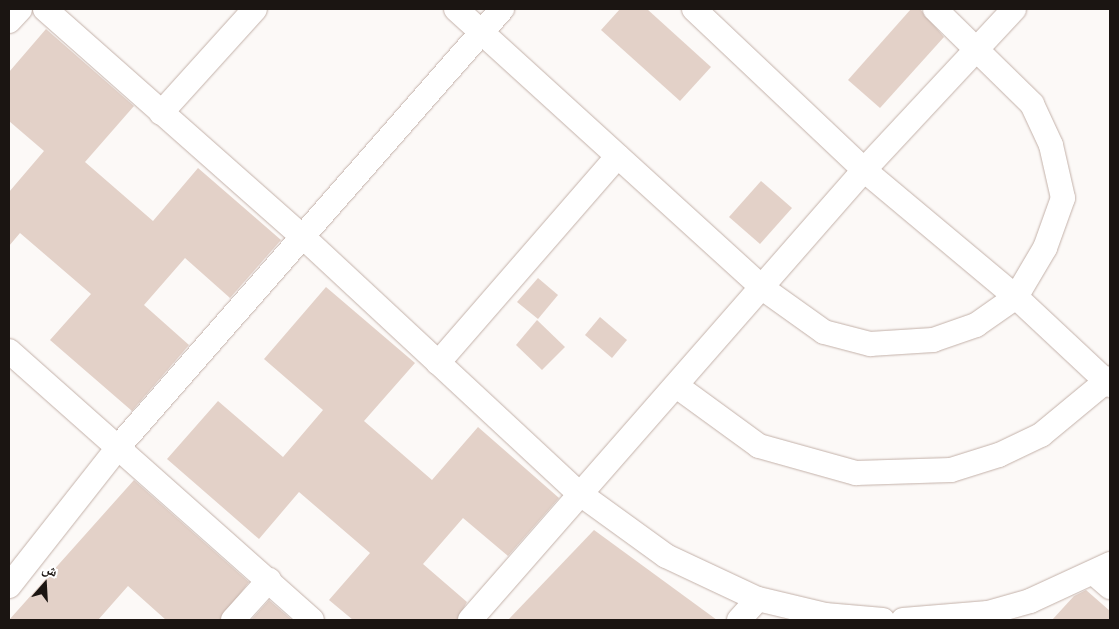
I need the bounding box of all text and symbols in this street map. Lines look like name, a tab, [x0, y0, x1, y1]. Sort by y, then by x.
text: ش	[40, 558, 60, 581]
north arrow	[20, 559, 70, 609]

